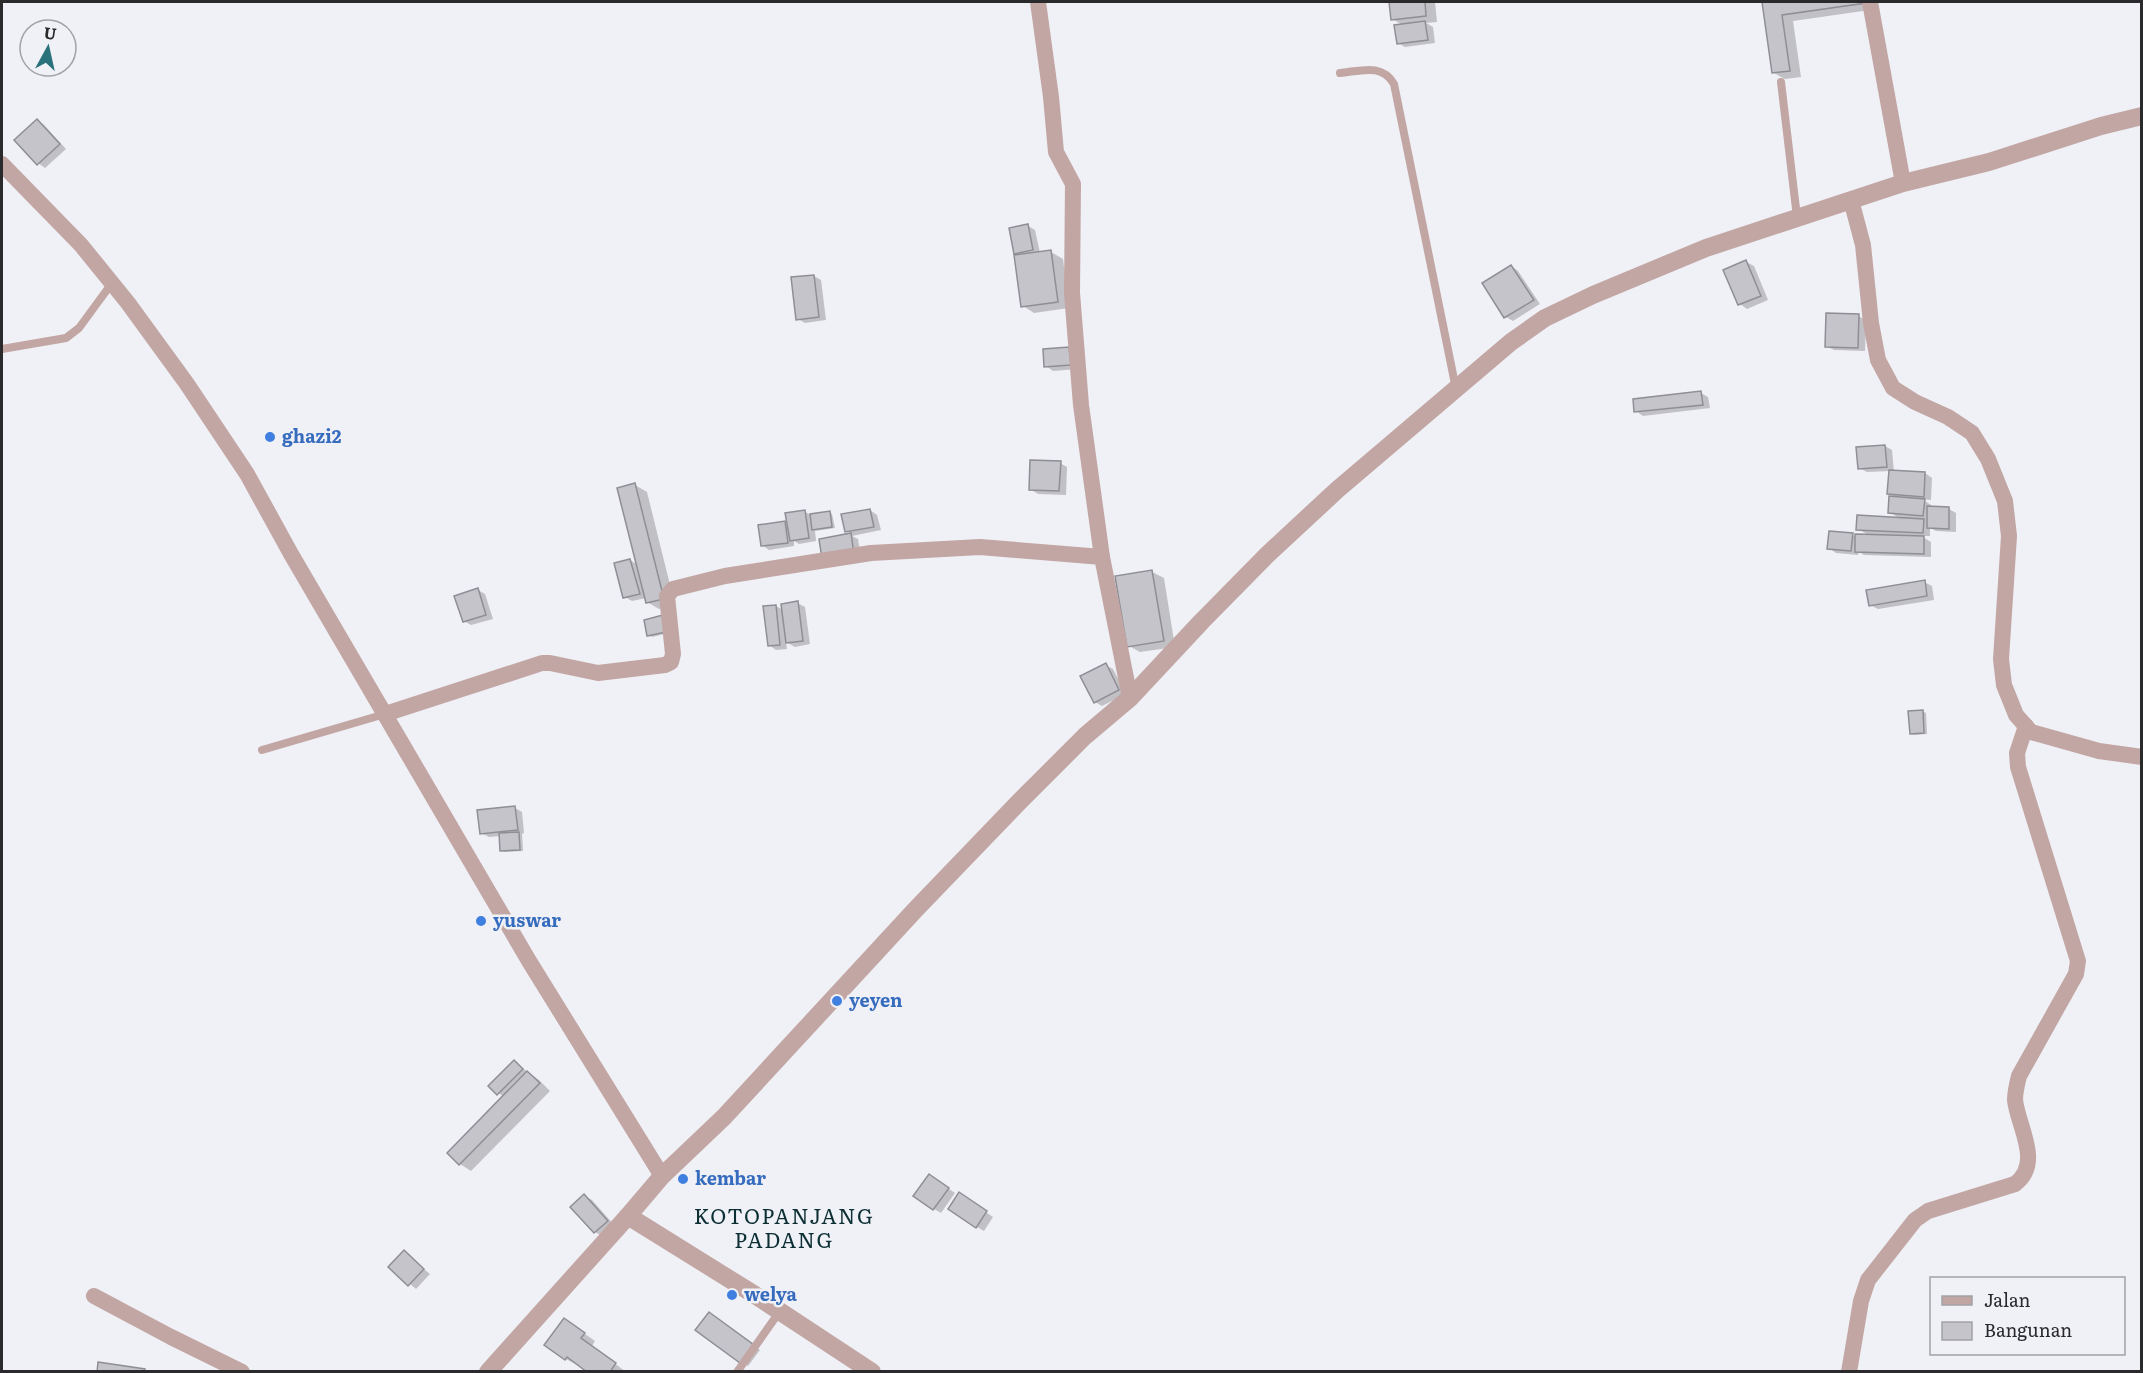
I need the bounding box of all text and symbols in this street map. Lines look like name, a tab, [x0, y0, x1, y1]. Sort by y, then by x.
north arrow	[18, 18, 78, 78]
text: U	[42, 19, 59, 45]
place label: ghazi2	[282, 422, 342, 449]
marker: ghazi2	[263, 430, 277, 444]
place label: yuswar	[493, 906, 561, 933]
marker: yuswar	[474, 914, 488, 928]
place label: yeyen	[849, 986, 903, 1013]
marker: yeyen	[830, 994, 844, 1008]
place label: kembar	[695, 1164, 766, 1191]
marker: kembar	[676, 1172, 690, 1186]
district label: KOTOPANJANG PADANG	[694, 1199, 874, 1254]
legend	[1930, 1277, 2125, 1355]
place label: welya	[744, 1280, 798, 1307]
text: Jalan	[1984, 1286, 2031, 1313]
marker: welya	[725, 1288, 739, 1302]
text: Bangunan	[1984, 1316, 2072, 1343]

